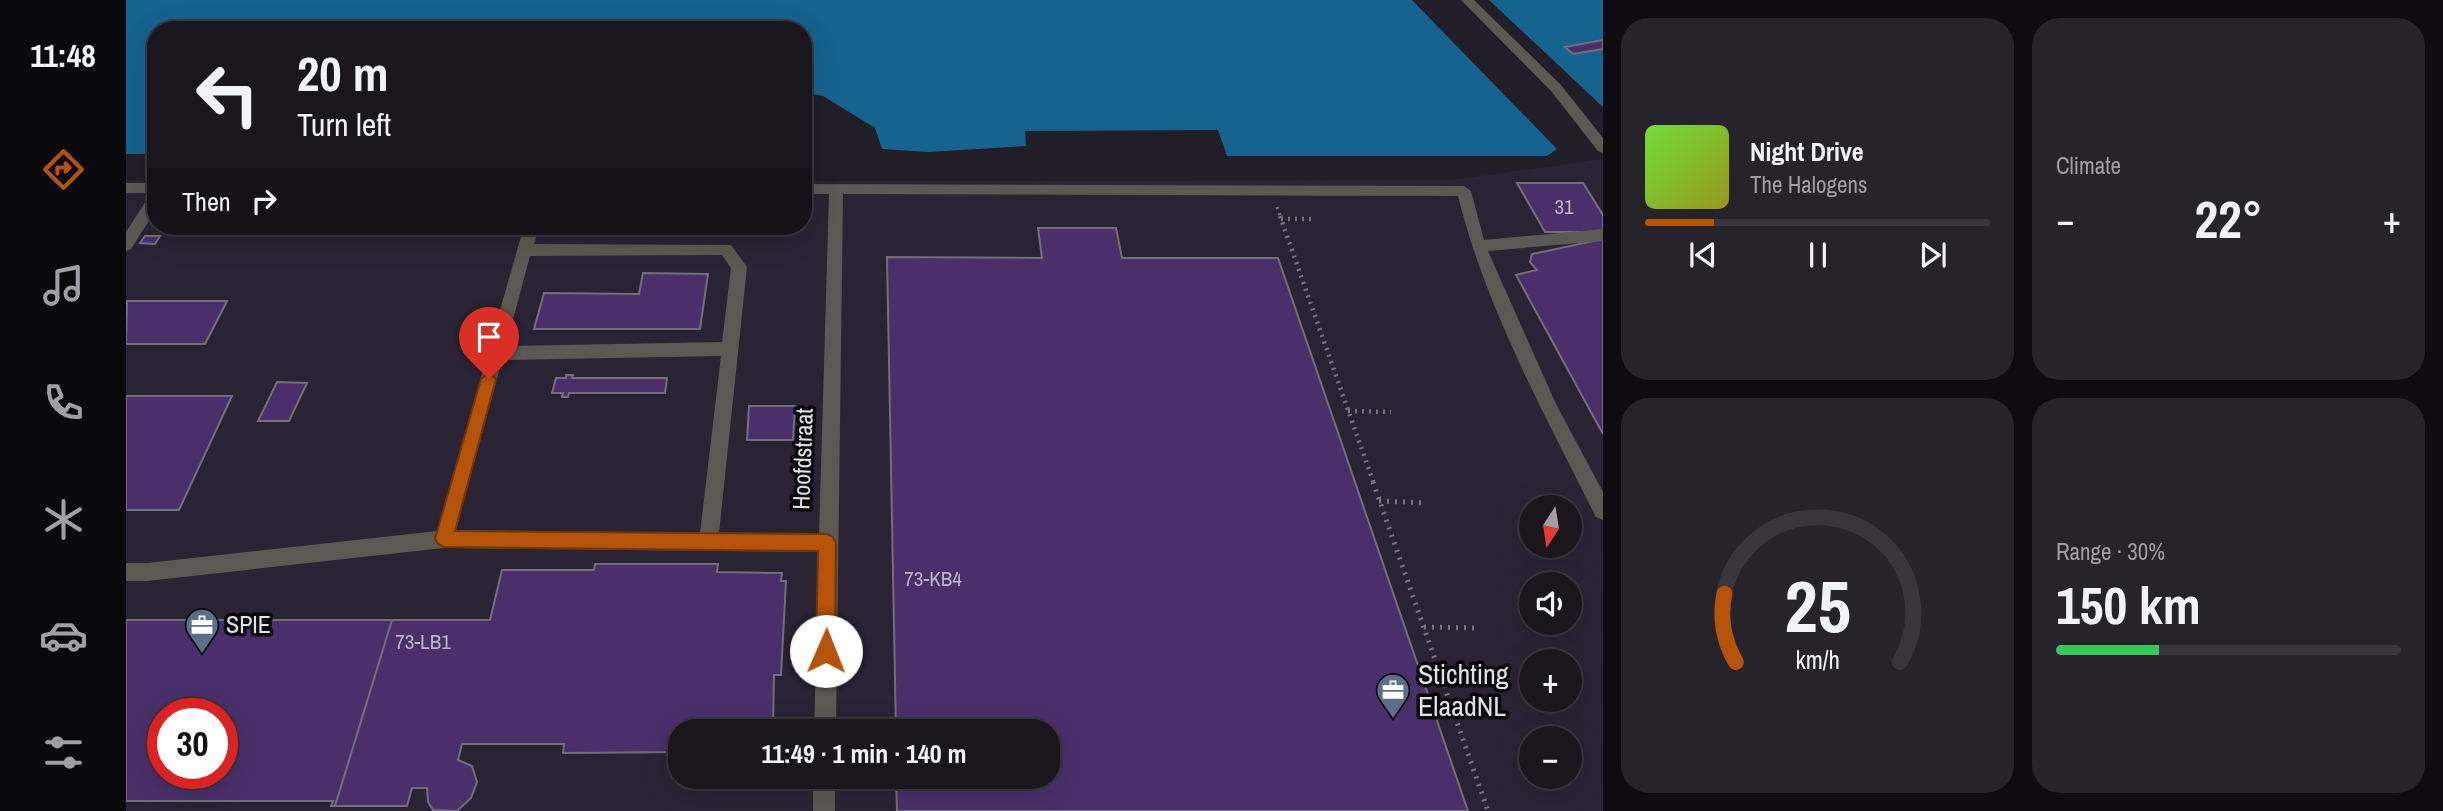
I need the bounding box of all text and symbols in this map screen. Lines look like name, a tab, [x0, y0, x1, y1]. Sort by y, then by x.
text: 11:48	[30, 34, 96, 77]
text: 20 m	[297, 40, 389, 106]
icon: left	[182, 49, 273, 140]
text: Turn left	[297, 103, 391, 146]
text: Night Drive	[1750, 134, 1864, 169]
icon: directions	[39, 145, 88, 194]
text: Climate	[2056, 150, 2121, 181]
text: The Halogens	[1750, 169, 1867, 200]
icon: right	[245, 182, 283, 220]
text: Then	[182, 184, 231, 219]
text: 22°	[2194, 184, 2263, 254]
house number: 31	[1554, 192, 1574, 221]
text: −	[2056, 194, 2074, 245]
text: +	[2383, 194, 2401, 245]
icon: previous	[1684, 236, 1722, 274]
icon: pause	[1799, 236, 1837, 274]
icon: next	[1914, 236, 1952, 274]
icon: music	[39, 261, 88, 310]
pin	[459, 307, 519, 379]
icon: arrive	[470, 318, 508, 356]
icon: phone	[39, 378, 88, 427]
street label: Hoofdstraat	[784, 407, 820, 510]
icon: climate	[39, 495, 88, 544]
north arrow	[1519, 495, 1582, 558]
map controls	[1519, 495, 1582, 789]
text: Range · 30%	[2056, 536, 2165, 567]
text: 25	[1784, 557, 1851, 655]
house number: 73-KB4	[904, 564, 962, 593]
text: 150 km	[2056, 570, 2201, 640]
button: sound	[1519, 572, 1582, 635]
office icon: SPIE	[183, 606, 221, 655]
place label: SPIE	[226, 608, 271, 640]
icon: car	[39, 611, 88, 660]
position arrow	[789, 614, 863, 688]
house number: 73-LB1	[395, 627, 451, 656]
text: km/h	[1795, 642, 1840, 676]
button: +	[1519, 649, 1582, 712]
place label: Stichting ElaadNL	[1418, 655, 1509, 725]
office icon: Stichting ElaadNL	[1374, 671, 1412, 720]
speed limit sign: 30	[147, 698, 238, 789]
button: −	[1519, 726, 1582, 789]
icon: filters	[39, 728, 88, 777]
text: 11:49 · 1 min · 140 m	[761, 736, 967, 771]

